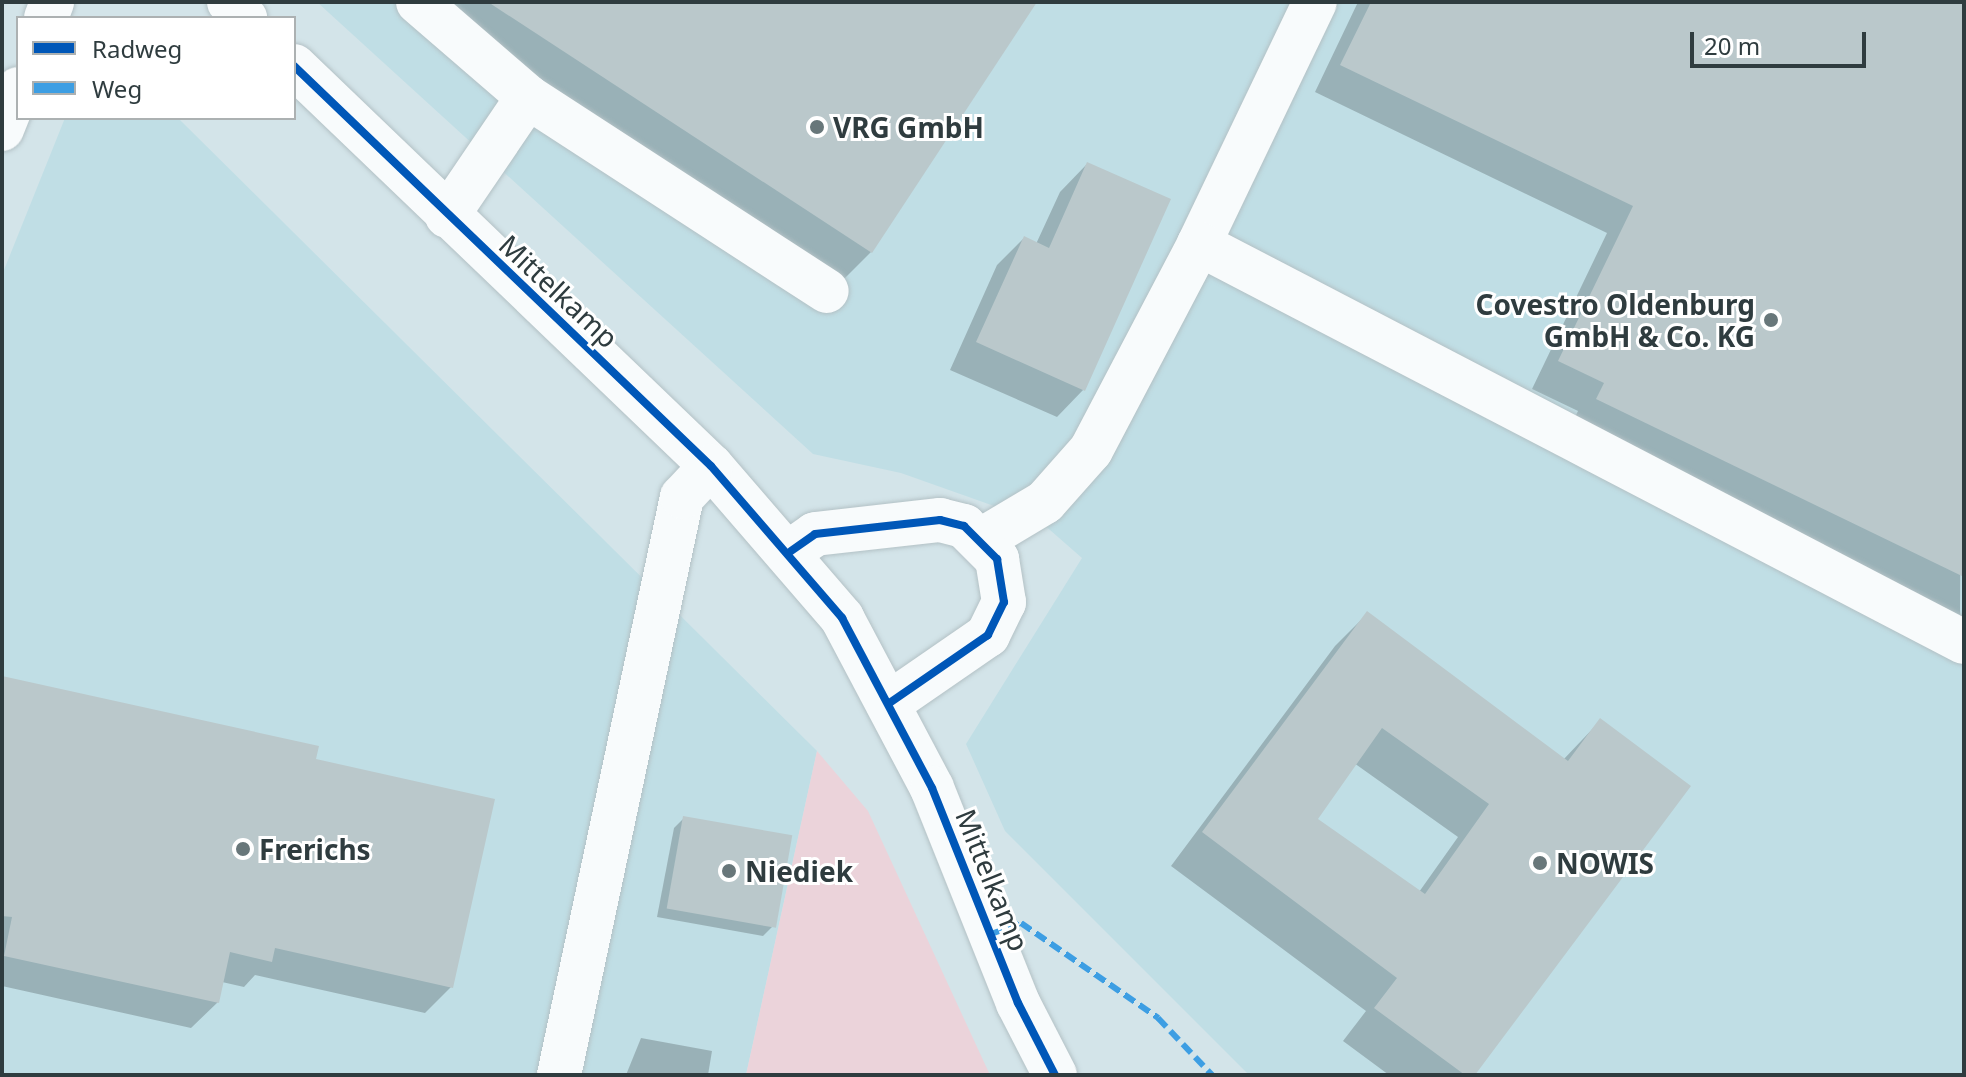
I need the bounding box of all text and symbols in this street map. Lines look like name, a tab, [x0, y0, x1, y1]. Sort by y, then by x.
legend	[16, 16, 296, 120]
scale bar	[1694, 16, 1870, 66]
text: 20 m	[1704, 29, 1760, 62]
text: Radweg	[92, 32, 182, 65]
text: Weg	[92, 72, 142, 105]
place label: VRG GmbH	[833, 110, 984, 144]
marker: VRG GmbH	[808, 118, 826, 136]
street label: Mittelkamp	[493, 228, 625, 354]
place label: Covestro Oldenburg GmbH & Co. KG	[1476, 287, 1755, 353]
marker: Covestro Oldenburg GmbH & Co. KG	[1762, 311, 1780, 329]
street label: Mittelkamp	[949, 804, 1037, 956]
place label: Frerichs	[259, 832, 371, 866]
marker: Frerichs	[234, 840, 252, 858]
place label: NOWIS	[1556, 846, 1654, 880]
place label: Niediek	[745, 854, 853, 888]
marker: NOWIS	[1531, 854, 1549, 872]
marker: Niediek	[720, 862, 738, 880]

